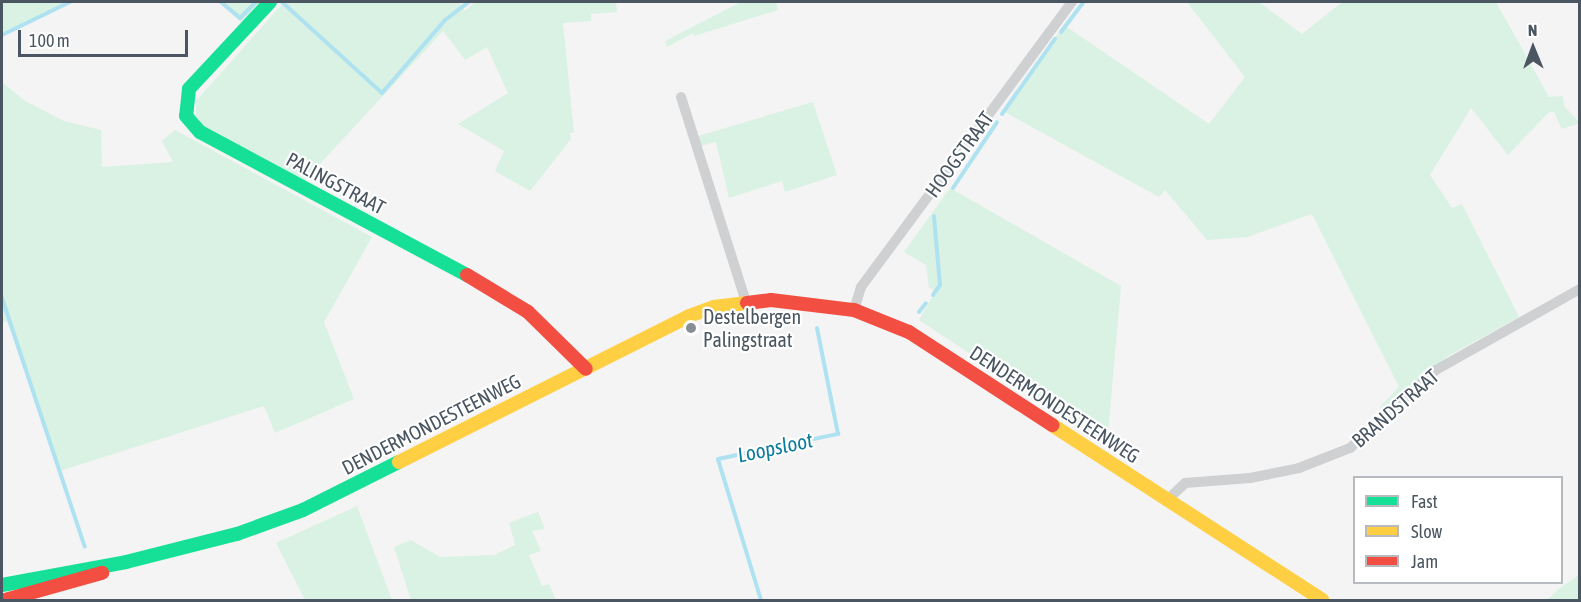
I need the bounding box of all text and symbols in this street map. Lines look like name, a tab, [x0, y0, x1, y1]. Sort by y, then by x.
scale bar	[21, 18, 190, 56]
north arrow	[1503, 18, 1563, 78]
text: N	[1528, 21, 1538, 39]
text: 100 m	[29, 30, 70, 51]
street label: HOOGSTRAAT	[920, 106, 998, 202]
street label: PALINGSTRAAT	[282, 147, 390, 219]
place label: Destelbergen Palingstraat	[703, 304, 801, 351]
marker: Destelbergen Palingstraat	[684, 321, 698, 335]
street label: DENDERMONDESTEENWEG	[966, 340, 1144, 468]
street label: BRANDSTRAAT	[1347, 364, 1443, 452]
street label: DENDERMONDESTEENWEG	[338, 368, 524, 480]
water label: Loopsloot	[735, 427, 815, 467]
legend	[1353, 476, 1563, 584]
text: Fast	[1411, 491, 1438, 512]
text: Slow	[1411, 521, 1442, 542]
text: Jam	[1411, 551, 1438, 572]

